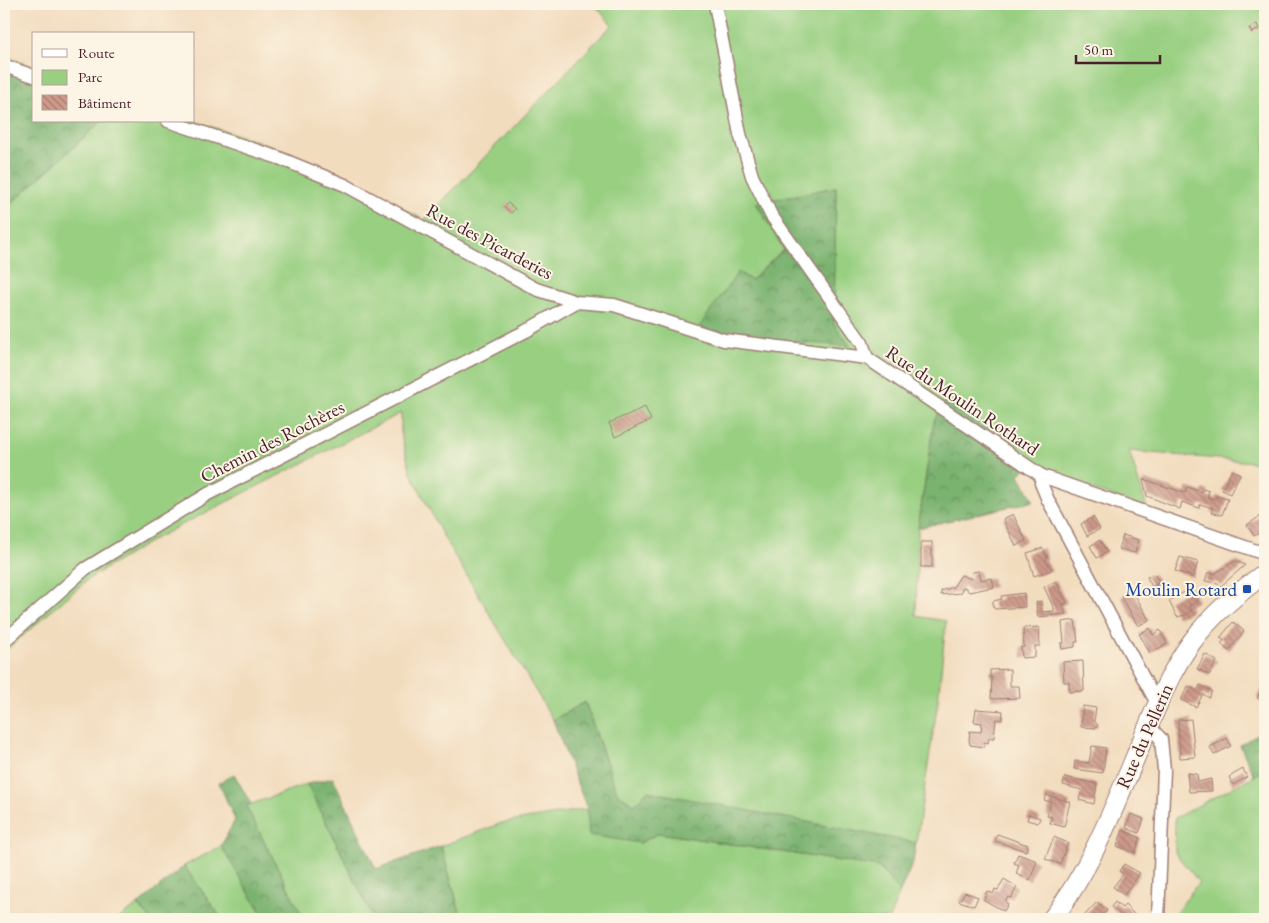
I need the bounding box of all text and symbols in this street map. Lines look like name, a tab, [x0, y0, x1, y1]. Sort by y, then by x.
legend	[32, 32, 195, 122]
scale bar	[1076, 32, 1160, 64]
text: 50 m	[1084, 40, 1113, 59]
text: Route	[78, 43, 115, 62]
text: Parc	[78, 67, 103, 86]
text: Bâtiment	[78, 93, 132, 112]
street label: Rue des Picarderies	[422, 198, 557, 285]
street label: Rue du Moulin Rothard	[881, 340, 1044, 461]
street label: Chemin des Rochères	[196, 394, 349, 489]
place label: Moulin Rotard	[1125, 577, 1237, 602]
marker: Moulin Rotard	[1241, 583, 1253, 595]
street label: Rue du Pellerin	[1110, 680, 1179, 793]

